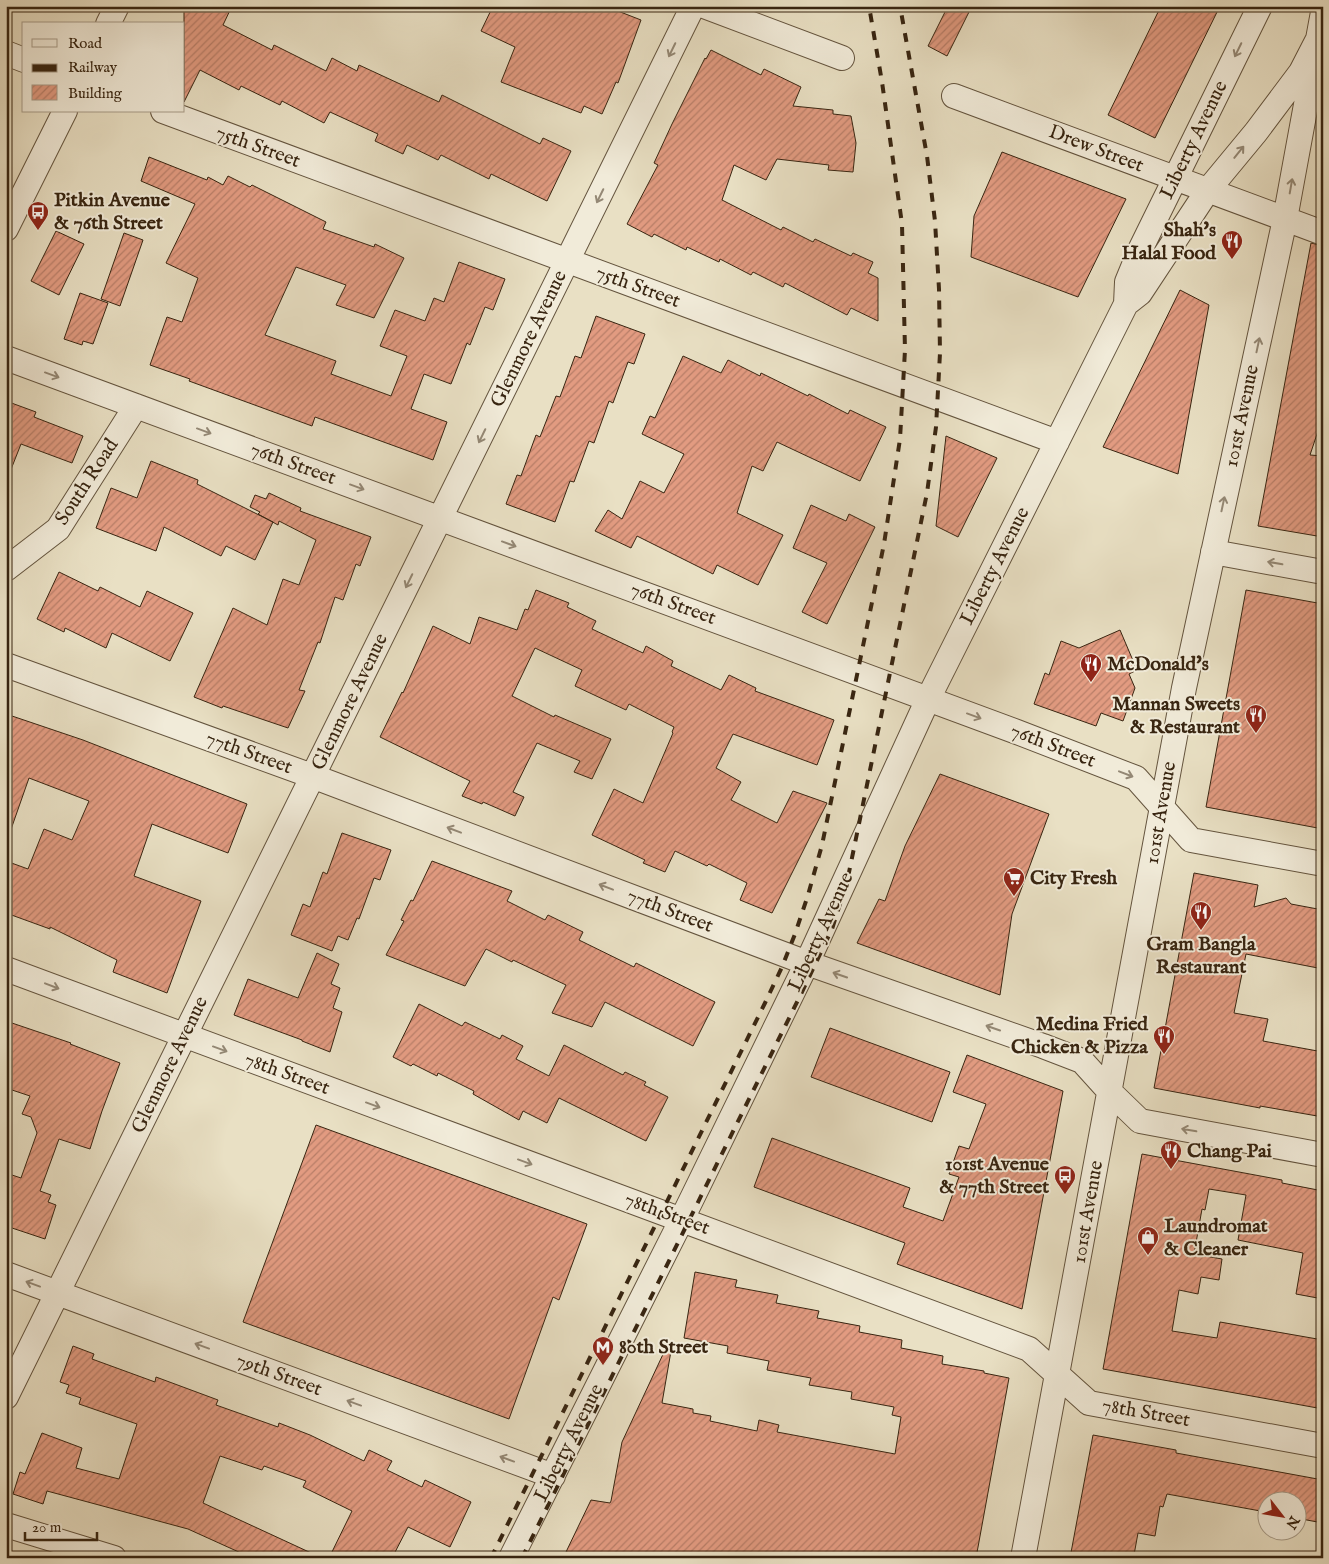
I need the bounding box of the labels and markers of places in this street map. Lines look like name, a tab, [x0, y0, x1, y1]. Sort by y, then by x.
place label: Pitkin Avenue & 76th Street	[54, 188, 171, 236]
bus stop icon: Pitkin Avenue & 76th Street	[26, 200, 50, 231]
place label: Shah's Halal Food	[1121, 218, 1217, 266]
restaurant icon: Shah's Halal Food	[1220, 229, 1244, 260]
restaurant icon: McDonald's	[1079, 652, 1103, 683]
place label: McDonald's	[1107, 652, 1209, 677]
place label: Mannan Sweets & Restaurant	[1112, 692, 1240, 740]
restaurant icon: Mannan Sweets & Restaurant	[1244, 703, 1268, 734]
supermarket icon: City Fresh	[1002, 866, 1026, 897]
place label: City Fresh	[1030, 866, 1118, 891]
restaurant icon: Gram Bangla Restaurant	[1189, 900, 1213, 931]
place label: Gram Bangla Restaurant	[1146, 932, 1256, 980]
place label: Medina Fried Chicken & Pizza	[1011, 1012, 1149, 1060]
restaurant icon: Medina Fried Chicken & Pizza	[1152, 1024, 1176, 1055]
restaurant icon: Chang Pai	[1159, 1139, 1183, 1170]
place label: Chang Pai	[1187, 1139, 1273, 1164]
place label: 101st Avenue & 77th Street	[939, 1152, 1050, 1200]
bus stop icon: 101st Avenue & 77th Street	[1053, 1164, 1077, 1195]
place label: Laundromat & Cleaner	[1164, 1214, 1268, 1262]
shop icon: Laundromat & Cleaner	[1136, 1225, 1160, 1256]
metro station icon: 80th Street	[591, 1335, 615, 1366]
place label: 80th Street	[619, 1335, 708, 1360]

